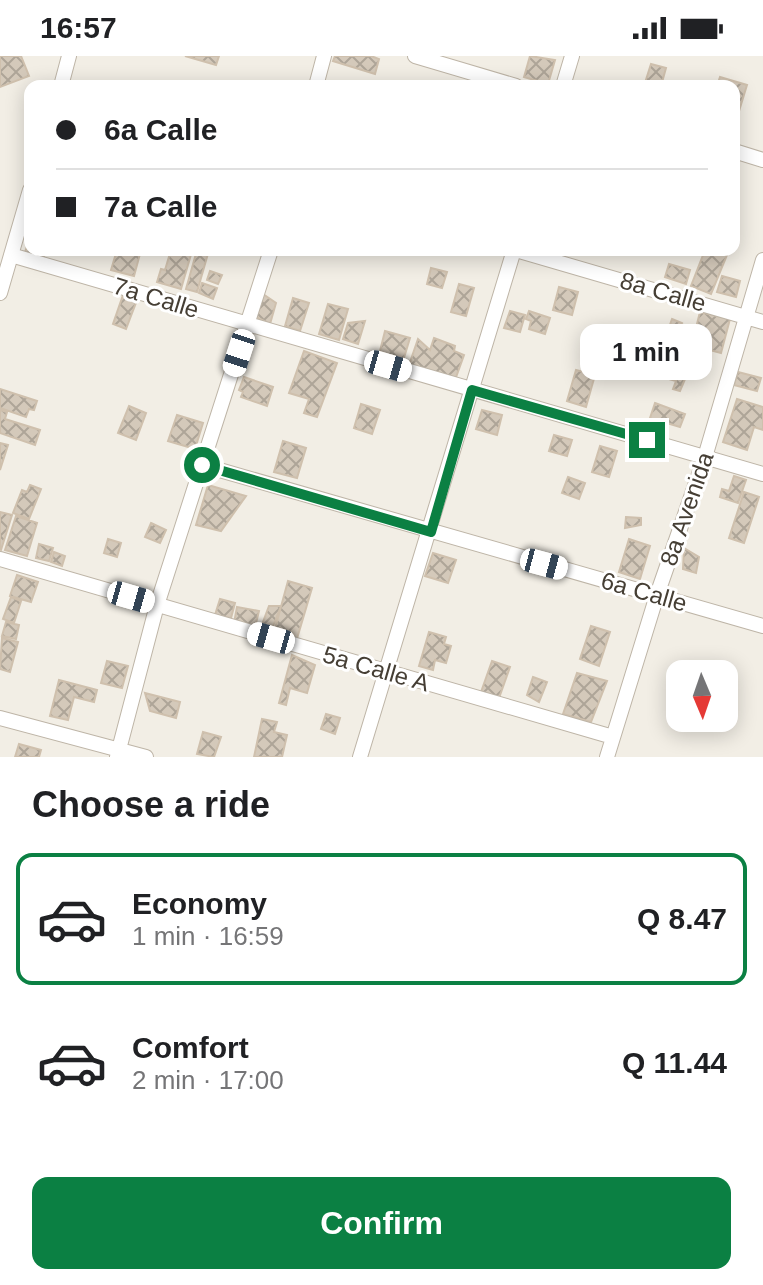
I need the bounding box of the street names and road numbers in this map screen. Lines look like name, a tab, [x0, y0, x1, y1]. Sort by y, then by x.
street label: 8a Calle	[617, 266, 709, 317]
street label: 7a Calle	[110, 272, 202, 323]
street label: 8a Avenida	[654, 448, 719, 569]
street label: 6a Calle	[598, 566, 690, 617]
street label: 5a Calle A	[320, 640, 432, 697]

